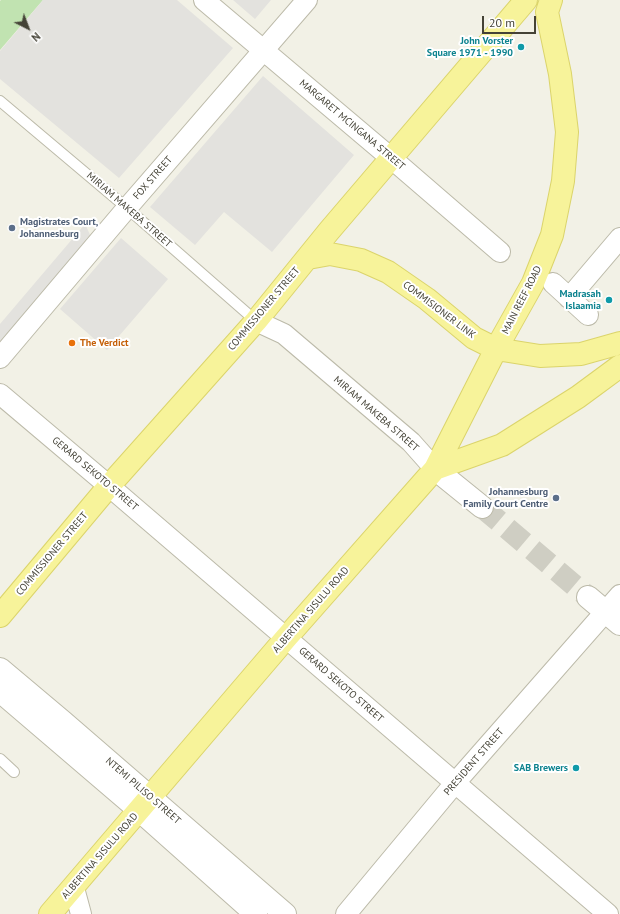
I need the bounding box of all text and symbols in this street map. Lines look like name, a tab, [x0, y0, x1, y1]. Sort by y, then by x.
north arrow	[8, 8, 48, 48]
scale bar	[484, 8, 538, 34]
text: 20 m	[489, 15, 515, 30]
text: N	[29, 29, 43, 45]
place label: John Vorster Square 1971 - 1990	[427, 35, 513, 58]
marker: John Vorster Square 1971 - 1990	[516, 42, 526, 52]
street label: MARGARET MCINGANA STREET	[297, 77, 407, 173]
street label: FOX STREET	[131, 154, 175, 202]
street label: MIRIAM MAKEBA STREET	[84, 170, 174, 250]
place label: Magistrates Court, Johannesburg	[20, 216, 98, 240]
marker: Magistrates Court, Johannesburg	[7, 223, 17, 233]
street label: MAIN REEF ROAD	[500, 264, 544, 336]
street label: COMMISSIONER STREET	[226, 265, 302, 353]
street label: COMMISIONER LINK	[400, 279, 478, 341]
place label: Madrasah Islaamia	[560, 288, 601, 312]
marker: Madrasah Islaamia	[604, 295, 614, 305]
place label: The Verdict	[80, 337, 129, 349]
marker: The Verdict	[67, 338, 77, 348]
street label: MIRIAM MAKEBA STREET	[331, 374, 421, 454]
street label: GERARD SEKOTO STREET	[50, 435, 140, 513]
place label: Johannesburg Family Court Centre	[463, 486, 548, 510]
marker: Johannesburg Family Court Centre	[551, 493, 561, 503]
street label: COMMISSIONER STREET	[14, 510, 90, 598]
street label: ALBERTINA SISULU ROAD	[270, 564, 352, 656]
street label: GERARD SEKOTO STREET	[296, 645, 386, 725]
street label: PRESIDENT STREET	[442, 726, 506, 798]
street label: NTEMI PILISO STREET	[103, 755, 183, 827]
place label: SAB Brewers	[514, 762, 568, 774]
marker: SAB Brewers	[571, 763, 581, 773]
street label: ALBERTINA SISULU ROAD	[59, 810, 141, 902]

